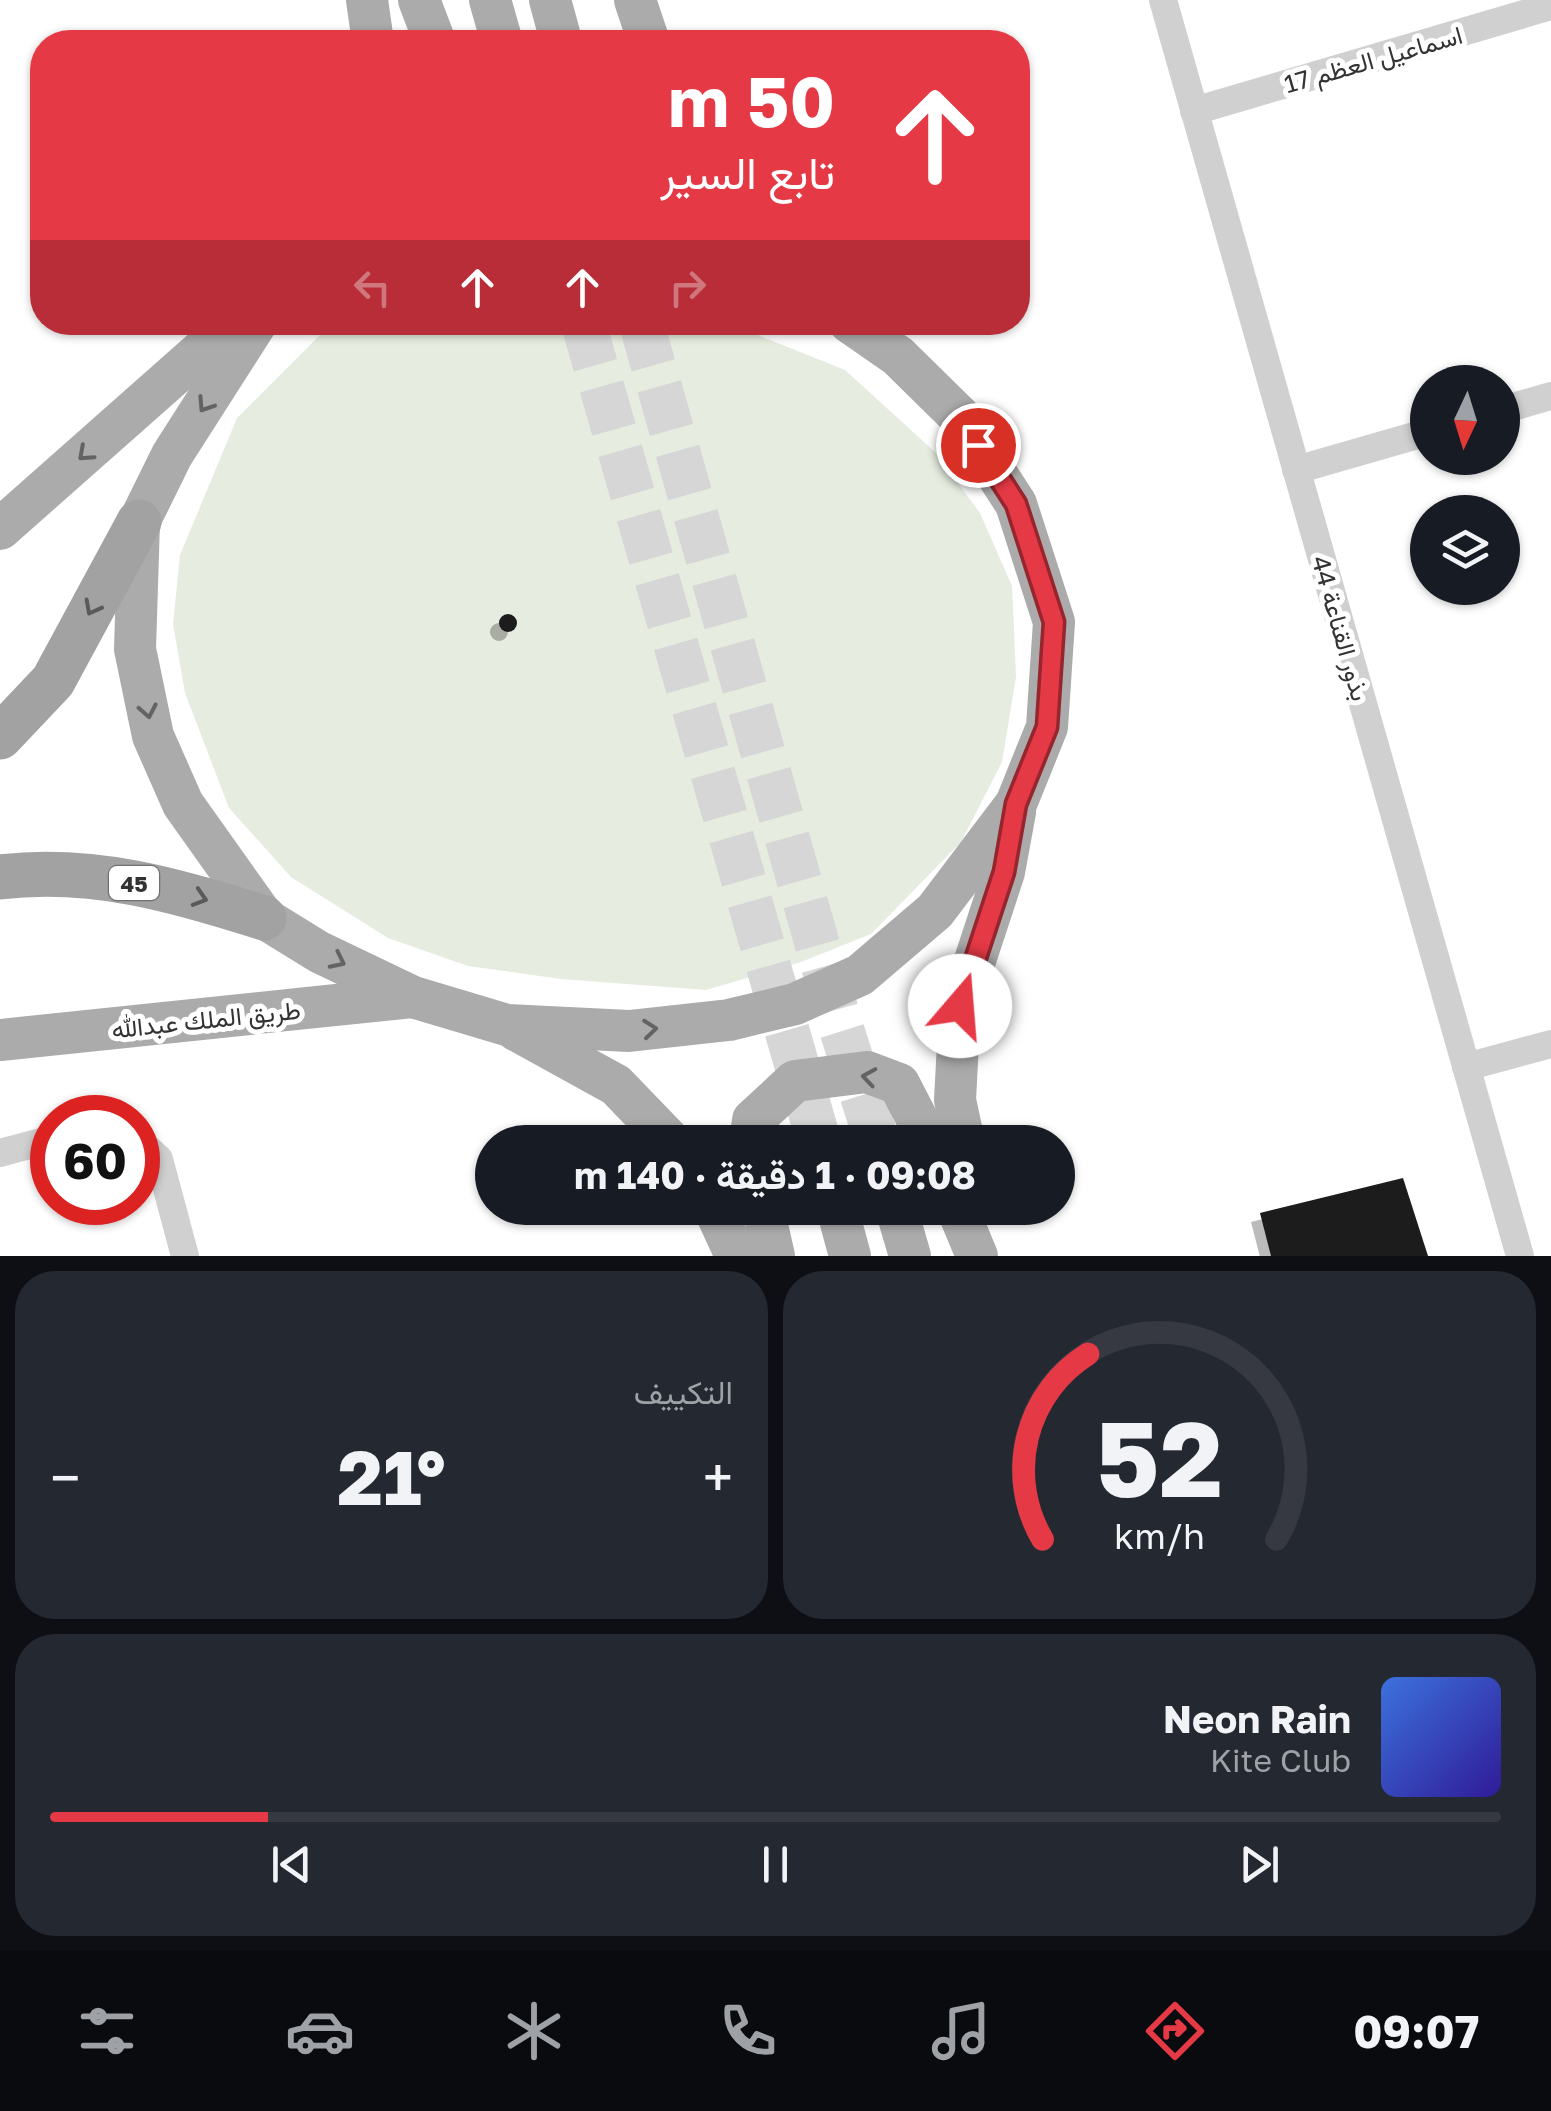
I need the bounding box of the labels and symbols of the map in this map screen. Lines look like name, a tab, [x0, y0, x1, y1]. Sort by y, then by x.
street label: اسماعيل العظم 17	[1280, 19, 1466, 101]
north arrow	[1410, 365, 1520, 475]
one-way arrow	[198, 394, 217, 412]
pin	[936, 403, 1021, 488]
one-way arrow	[78, 443, 97, 461]
street label: بذور القناعة 44	[1304, 552, 1377, 705]
one-way arrow	[85, 597, 105, 615]
one-way arrow	[136, 702, 157, 719]
road number: 45	[109, 866, 159, 900]
one-way arrow	[190, 886, 207, 907]
one-way arrow	[327, 949, 345, 969]
position arrow	[908, 954, 1012, 1058]
street label: طريق الملك عبدالله	[110, 994, 302, 1045]
one-way arrow	[643, 1019, 659, 1040]
one-way arrow	[861, 1067, 877, 1088]
speed limit sign: 60	[30, 1095, 160, 1225]

